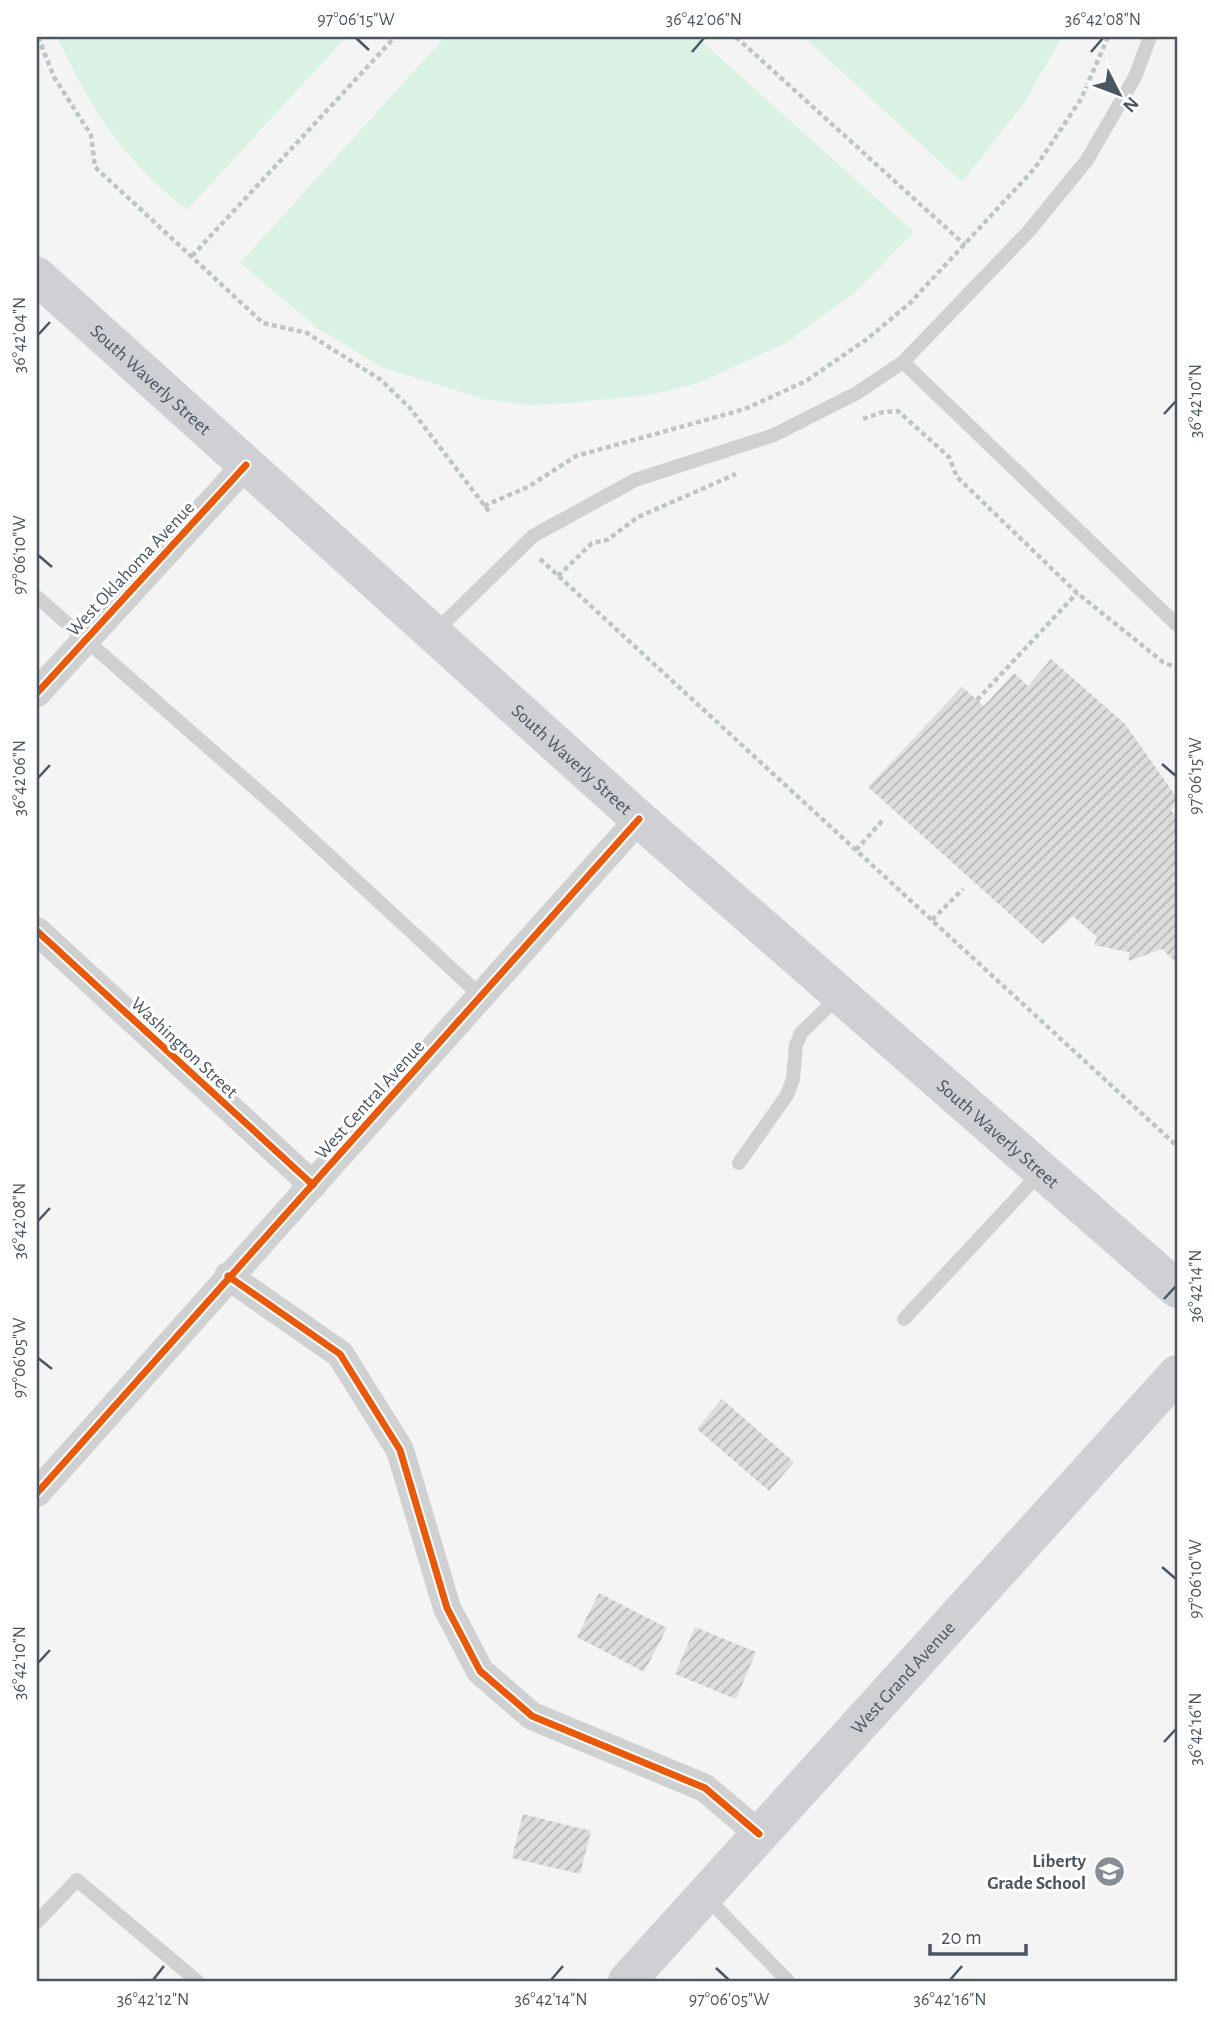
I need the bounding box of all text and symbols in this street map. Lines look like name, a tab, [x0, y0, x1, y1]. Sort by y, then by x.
text: 97°06'15"W	[317, 11, 395, 29]
text: 36°42'06"N	[666, 11, 742, 29]
text: 36°42'08"N	[1065, 11, 1141, 29]
north arrow	[1084, 60, 1154, 130]
text: N	[1119, 93, 1142, 116]
text: 36°42'04"N	[11, 297, 29, 373]
street label: South Waverly Street	[87, 321, 214, 439]
text: 36°42'10"N	[1187, 364, 1205, 438]
street label: West Oklahoma Avenue	[64, 498, 198, 640]
text: 97°06'10"W	[11, 515, 29, 595]
street label: South Waverly Street	[508, 701, 635, 819]
text: 97°06'15"W	[1187, 737, 1205, 815]
text: 36°42'06"N	[11, 740, 29, 816]
street label: Washington Street	[127, 994, 241, 1102]
street label: West Central Avenue	[312, 1037, 428, 1163]
street label: South Waverly Street	[933, 1076, 1062, 1192]
text: 36°42'08"N	[11, 1183, 29, 1259]
text: 36°42'14"N	[1187, 1249, 1205, 1323]
text: 97°06'05"W	[11, 1318, 29, 1398]
text: 97°06'10"W	[1187, 1539, 1205, 1619]
street label: West Grand Avenue	[848, 1618, 959, 1738]
text: 36°42'10"N	[11, 1626, 29, 1700]
text: 36°42'16"N	[1187, 1693, 1205, 1765]
place label: Liberty Grade School	[987, 1852, 1086, 1893]
school or university icon: Liberty Grade School	[1092, 1854, 1126, 1888]
scale bar	[930, 1913, 1027, 1957]
text: 20 m	[941, 1927, 982, 1948]
text: 36°42'12"N	[117, 1991, 189, 2009]
text: 36°42'14"N	[514, 1991, 588, 2009]
text: 97°06'05"W	[689, 1991, 769, 2009]
text: 36°42'16"N	[914, 1991, 986, 2009]

